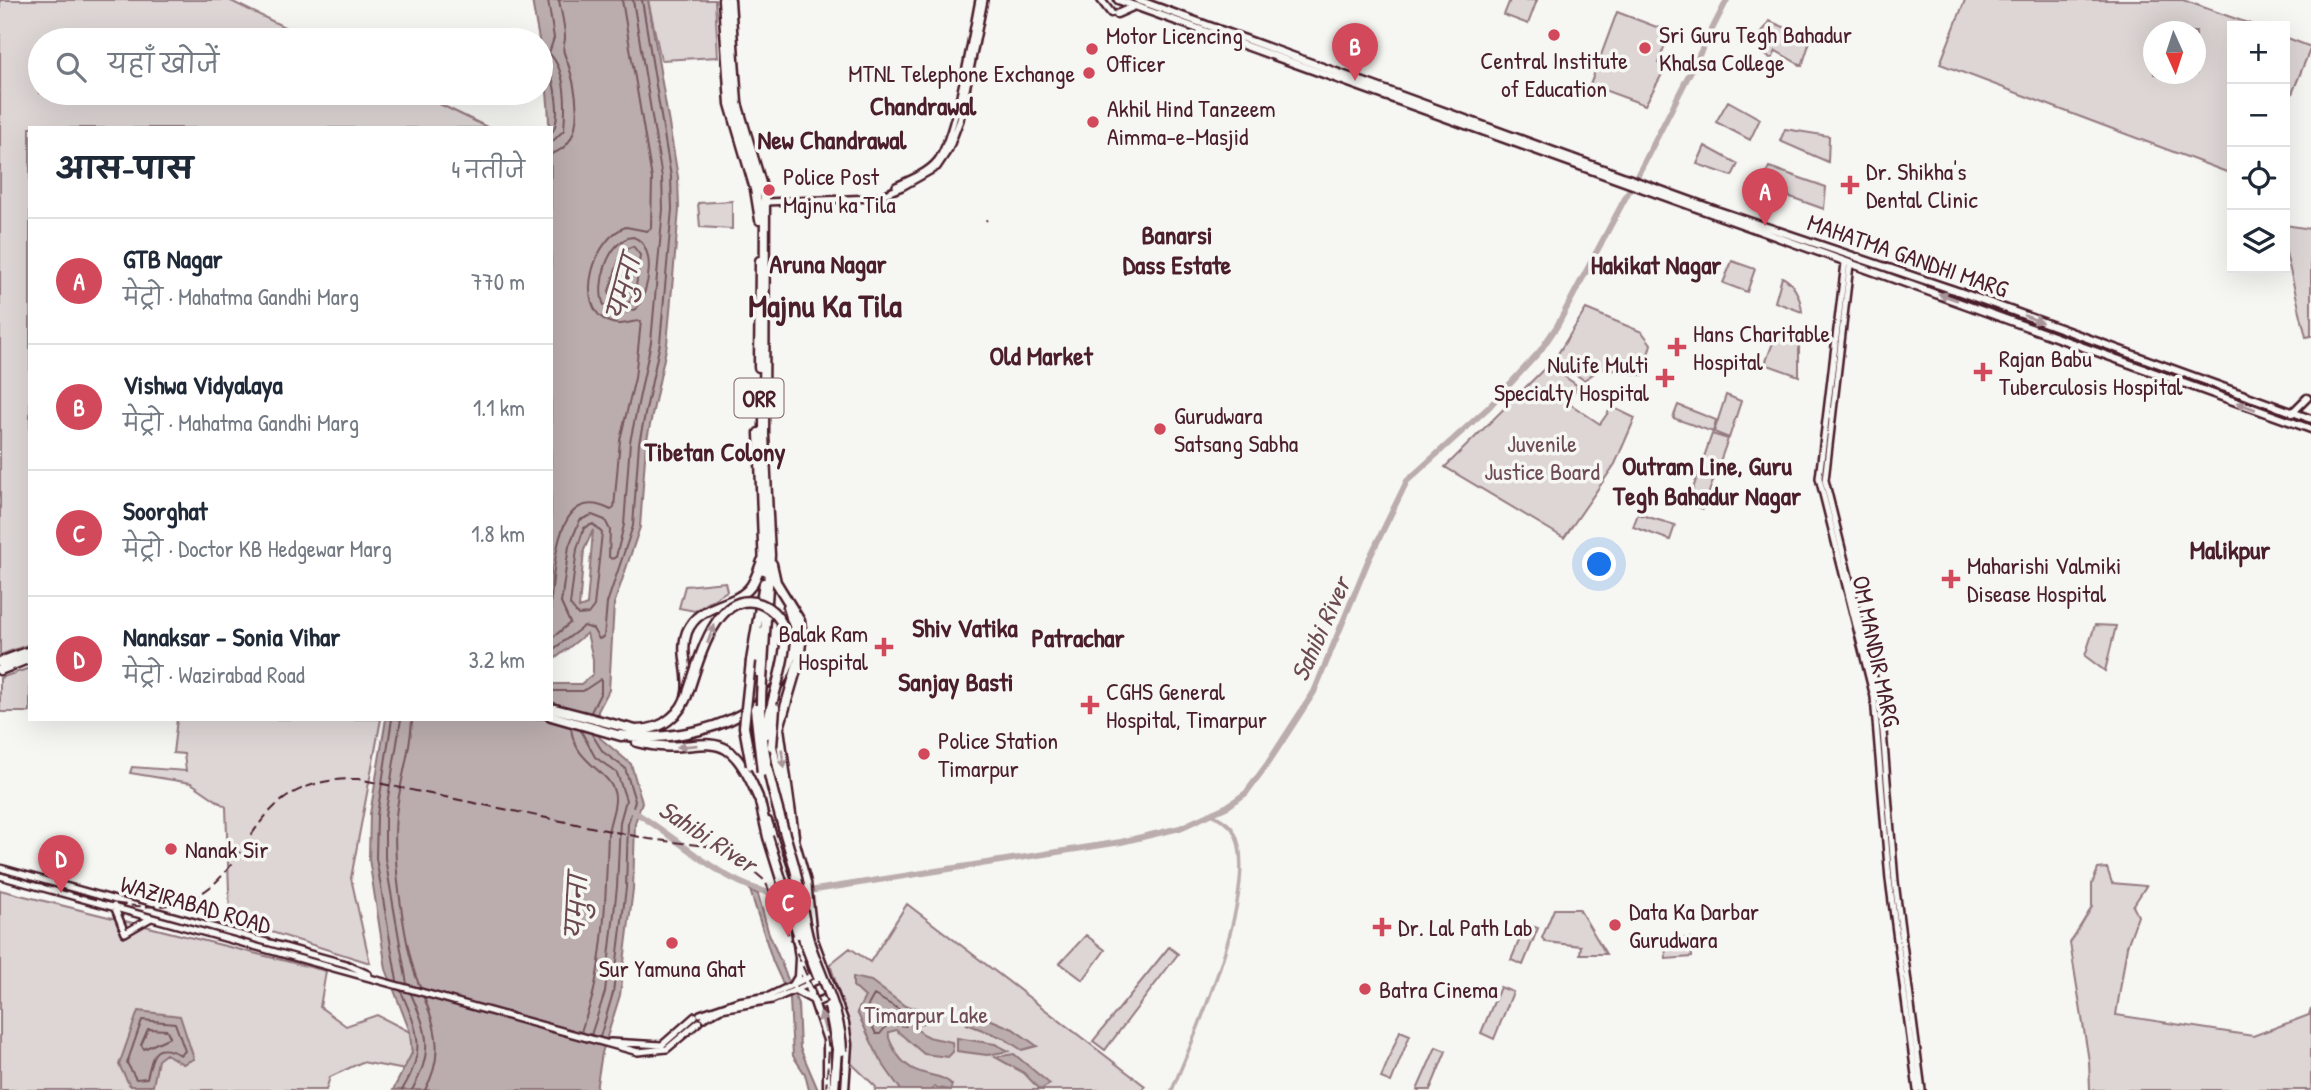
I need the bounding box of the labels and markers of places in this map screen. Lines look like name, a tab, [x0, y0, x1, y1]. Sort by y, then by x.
place label: Sri Guru Tegh Bahadur Khalsa College	[1659, 18, 1852, 78]
place label: Motor Licencing Officer	[1106, 19, 1243, 79]
pin: B	[1332, 23, 1378, 81]
marker: Central Institute of Education	[1546, 27, 1562, 43]
marker: Sri Guru Tegh Bahadur Khalsa College	[1637, 40, 1653, 56]
marker: Motor Licencing Officer	[1084, 41, 1100, 57]
place label: Central Institute of Education	[1480, 44, 1628, 104]
place label: MTNL Telephone Exchange	[848, 57, 1075, 89]
marker: MTNL Telephone Exchange	[1081, 65, 1097, 81]
place label: Akhil Hind Tanzeem Aimma-e-Masjid	[1107, 92, 1276, 152]
marker: Akhil Hind Tanzeem Aimma-e-Masjid	[1085, 114, 1101, 130]
place label: Dr. Shikha's Dental Clinic	[1866, 155, 1979, 215]
place label: Police Post Majnu ka Tila	[783, 160, 896, 220]
pin: A	[1742, 168, 1788, 226]
marker: Dr. Shikha's Dental Clinic	[1840, 175, 1860, 195]
marker: Police Post Majnu ka Tila	[761, 182, 777, 198]
place label: Hans Charitable Hospital	[1693, 317, 1830, 377]
marker: Hans Charitable Hospital	[1667, 337, 1687, 357]
place label: Rajan Babu Tuberculosis Hospital	[1999, 342, 2183, 402]
place label: Nulife Multi Specialty Hospital	[1494, 348, 1650, 408]
marker: Rajan Babu Tuberculosis Hospital	[1973, 362, 1993, 382]
marker: Nulife Multi Specialty Hospital	[1655, 368, 1675, 388]
place label: Gurudwara Satsang Sabha	[1174, 399, 1298, 459]
marker: Gurudwara Satsang Sabha	[1152, 421, 1168, 437]
place label: Maharishi Valmiki Disease Hospital	[1967, 549, 2121, 609]
marker: Maharishi Valmiki Disease Hospital	[1941, 569, 1961, 589]
place label: Balak Ram Hospital	[779, 617, 869, 677]
marker: Balak Ram Hospital	[874, 637, 894, 657]
place label: CGHS General Hospital, Timarpur	[1106, 675, 1267, 735]
marker: CGHS General Hospital, Timarpur	[1080, 695, 1100, 715]
place label: Police Station Timarpur	[938, 724, 1058, 784]
marker: Police Station Timarpur	[916, 746, 932, 762]
place label: Nanak Sir	[185, 833, 269, 865]
pin: D	[38, 835, 84, 893]
marker: Nanak Sir	[163, 841, 179, 857]
pin: C	[765, 879, 811, 937]
place label: Data Ka Darbar Gurudwara	[1629, 895, 1759, 955]
place label: Dr. Lal Path Lab	[1398, 911, 1533, 943]
marker: Dr. Lal Path Lab	[1372, 917, 1392, 937]
marker: Data Ka Darbar Gurudwara	[1607, 917, 1623, 933]
marker: Sur Yamuna Ghat	[664, 935, 680, 951]
place label: Sur Yamuna Ghat	[599, 952, 746, 984]
place label: Batra Cinema	[1379, 973, 1498, 1005]
marker: Batra Cinema	[1357, 981, 1373, 997]

